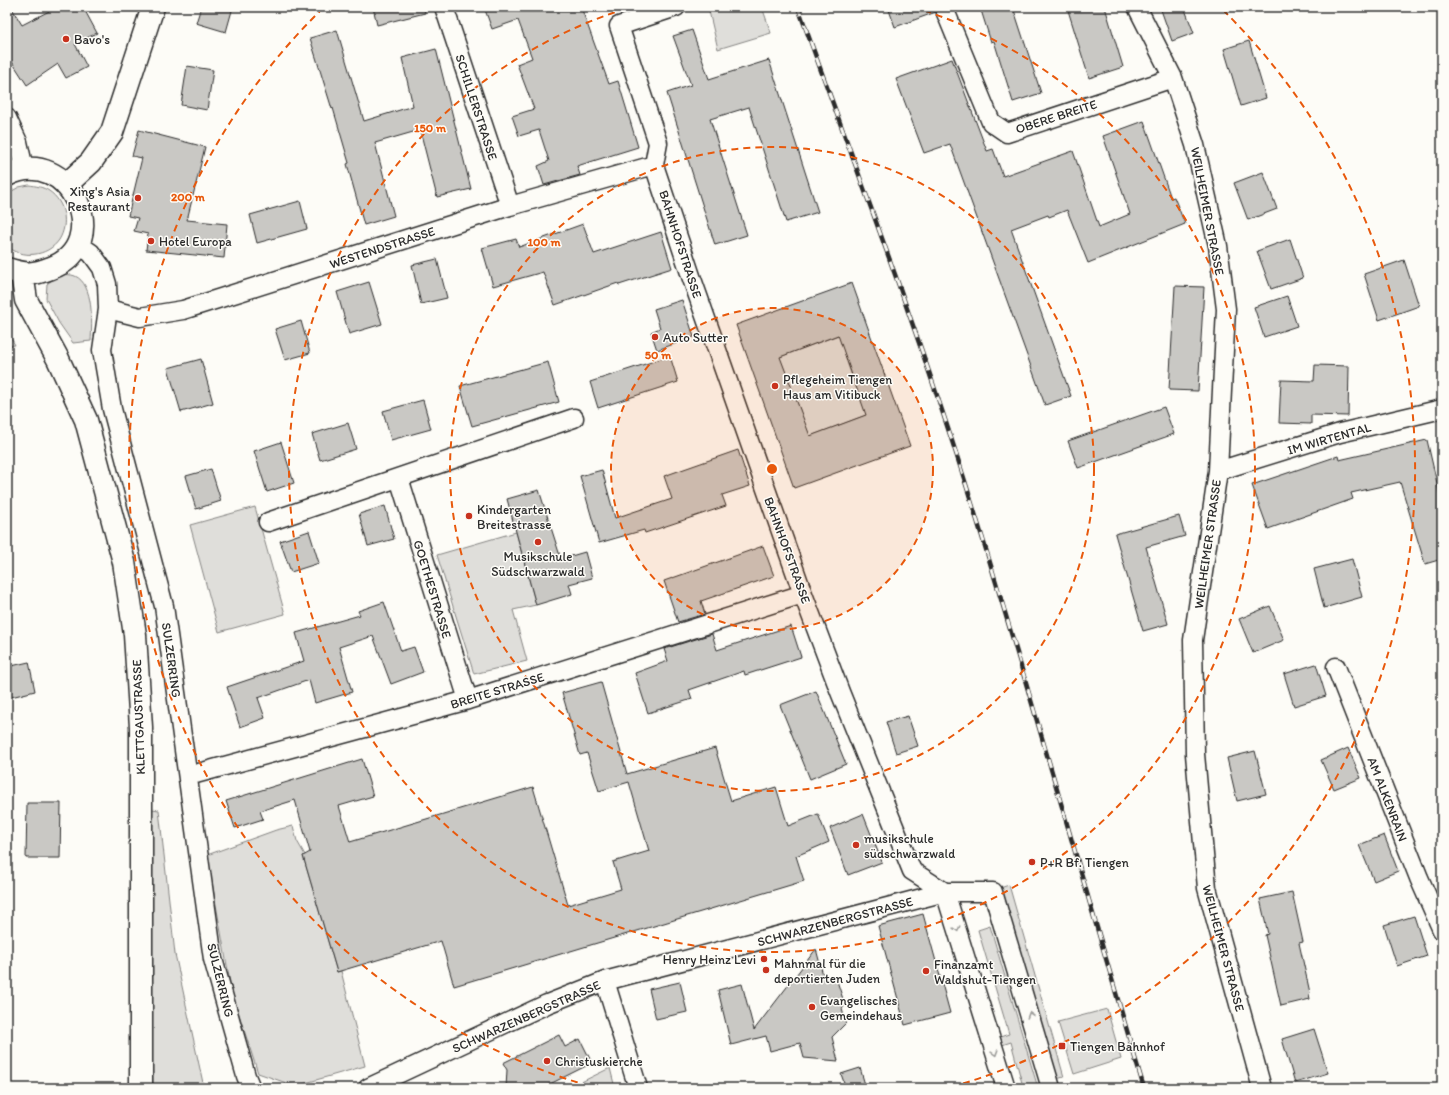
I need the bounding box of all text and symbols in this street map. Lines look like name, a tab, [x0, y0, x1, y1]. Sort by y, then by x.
place label: Bavo's	[74, 32, 110, 47]
marker: Bavo's	[61, 34, 71, 44]
street label: SCHILLERSTRASSE	[452, 52, 501, 162]
street label: OBERE BREITE	[1014, 96, 1099, 137]
text: 150 m	[414, 121, 447, 135]
street label: WEILHEIMER STRASSE	[1188, 146, 1227, 277]
place label: Xing's Asia Restaurant	[68, 184, 131, 214]
street label: BAHNHOFSTRASSE	[656, 188, 705, 300]
text: 200 m	[171, 190, 206, 204]
marker: Xing's Asia Restaurant	[133, 193, 143, 203]
street label: WESTENDSTRASSE	[328, 223, 437, 272]
place label: Hotel Europa	[159, 234, 232, 249]
text: 100 m	[527, 235, 561, 249]
marker: Hotel Europa	[146, 236, 156, 246]
place label: Auto Sutter	[663, 330, 729, 345]
marker: Auto Sutter	[650, 332, 660, 342]
text: 50 m	[645, 348, 672, 362]
place label: Pflegeheim Tiengen Haus am Vitibuck	[783, 372, 892, 402]
marker: Pflegeheim Tiengen Haus am Vitibuck	[770, 381, 780, 391]
street label: IM WIRTENTAL	[1286, 419, 1373, 458]
centre of rings	[765, 462, 779, 476]
street label: WEILHEIMER STRASSE	[1191, 478, 1224, 610]
street label: BAHNHOFSTRASSE	[761, 495, 814, 606]
place label: Kindergarten Breitestrasse	[477, 502, 552, 532]
marker: Kindergarten Breitestrasse	[464, 511, 474, 521]
marker: Musikschule Südschwarzwald	[533, 537, 543, 547]
street label: GOETHESTRASSE	[410, 538, 455, 640]
place label: Musikschule Südschwarzwald	[491, 549, 585, 579]
street label: SULZERRING	[159, 622, 184, 699]
street label: KLETTGAUSTRASSE	[129, 659, 148, 775]
street label: BREITE STRASSE	[448, 669, 546, 712]
street label: AM ALKENRAIN	[1365, 755, 1411, 843]
place label: musikschule südschwarzwald	[864, 831, 955, 861]
marker: musikschule südschwarzwald	[851, 840, 861, 850]
place label: P+R Bf. Tiengen	[1040, 855, 1130, 870]
marker: P+R Bf. Tiengen	[1027, 857, 1037, 867]
street label: WEILHEIMER STRASSE	[1199, 883, 1248, 1013]
street label: SCHWARZENBERGSTRASSE	[756, 893, 915, 950]
one-way arrow	[952, 926, 961, 933]
street label: SULZERRING	[204, 942, 237, 1019]
place label: Henry Heinz Levi	[663, 952, 756, 967]
marker: Henry Heinz Levi	[759, 954, 769, 964]
place label: Mahnmal für die deportierten Juden	[774, 956, 881, 986]
place label: Finanzamt Waldshut-Tiengen	[934, 957, 1036, 987]
marker: Mahnmal für die deportierten Juden	[761, 965, 771, 975]
marker: Finanzamt Waldshut-Tiengen	[921, 966, 931, 976]
street label: SCHWARZENBERGSTRASSE	[450, 977, 603, 1056]
place label: Evangelisches Gemeindehaus	[820, 993, 902, 1023]
marker: Evangelisches Gemeindehaus	[807, 1002, 817, 1012]
one-way arrow	[1026, 1012, 1035, 1019]
place label: Tiengen Bahnhof	[1070, 1039, 1165, 1054]
marker: Tiengen Bahnhof	[1057, 1041, 1067, 1051]
one-way arrow	[990, 1050, 999, 1057]
place label: Christuskierche	[555, 1054, 643, 1069]
marker: Christuskierche	[542, 1056, 552, 1066]

